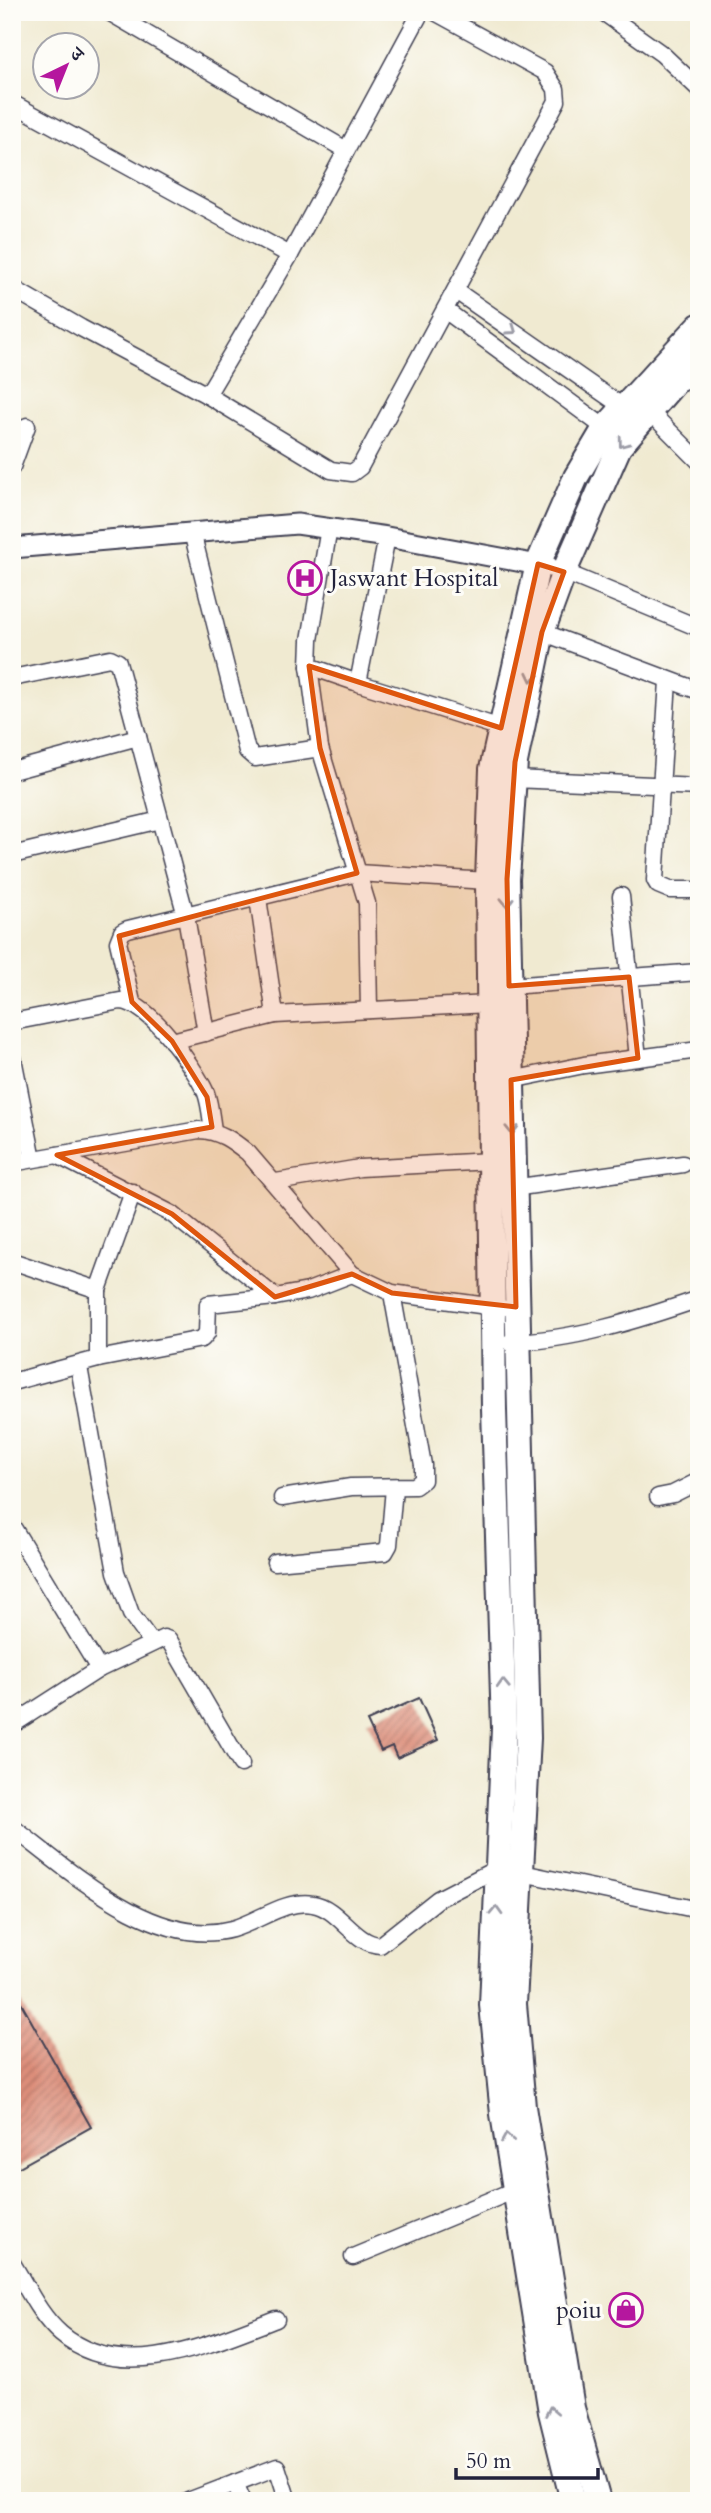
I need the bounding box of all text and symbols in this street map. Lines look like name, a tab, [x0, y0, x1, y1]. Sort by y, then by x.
north arrow	[32, 32, 102, 102]
text: उ	[63, 40, 90, 68]
one-way arrow	[504, 322, 517, 334]
one-way arrow	[619, 435, 631, 448]
hospital icon: Jaswant Hospital	[286, 559, 324, 597]
place label: Jaswant Hospital	[327, 562, 498, 595]
one-way arrow	[526, 671, 541, 683]
one-way arrow	[499, 897, 515, 908]
one-way arrow	[504, 1125, 520, 1135]
one-way arrow	[495, 1678, 511, 1689]
one-way arrow	[489, 1905, 504, 1916]
one-way arrow	[499, 2132, 514, 2144]
shop icon: poiu	[607, 2291, 645, 2329]
place label: poiu	[556, 2294, 602, 2327]
one-way arrow	[545, 2405, 560, 2417]
scale bar	[456, 2436, 597, 2480]
text: 50 m	[466, 2447, 511, 2476]

